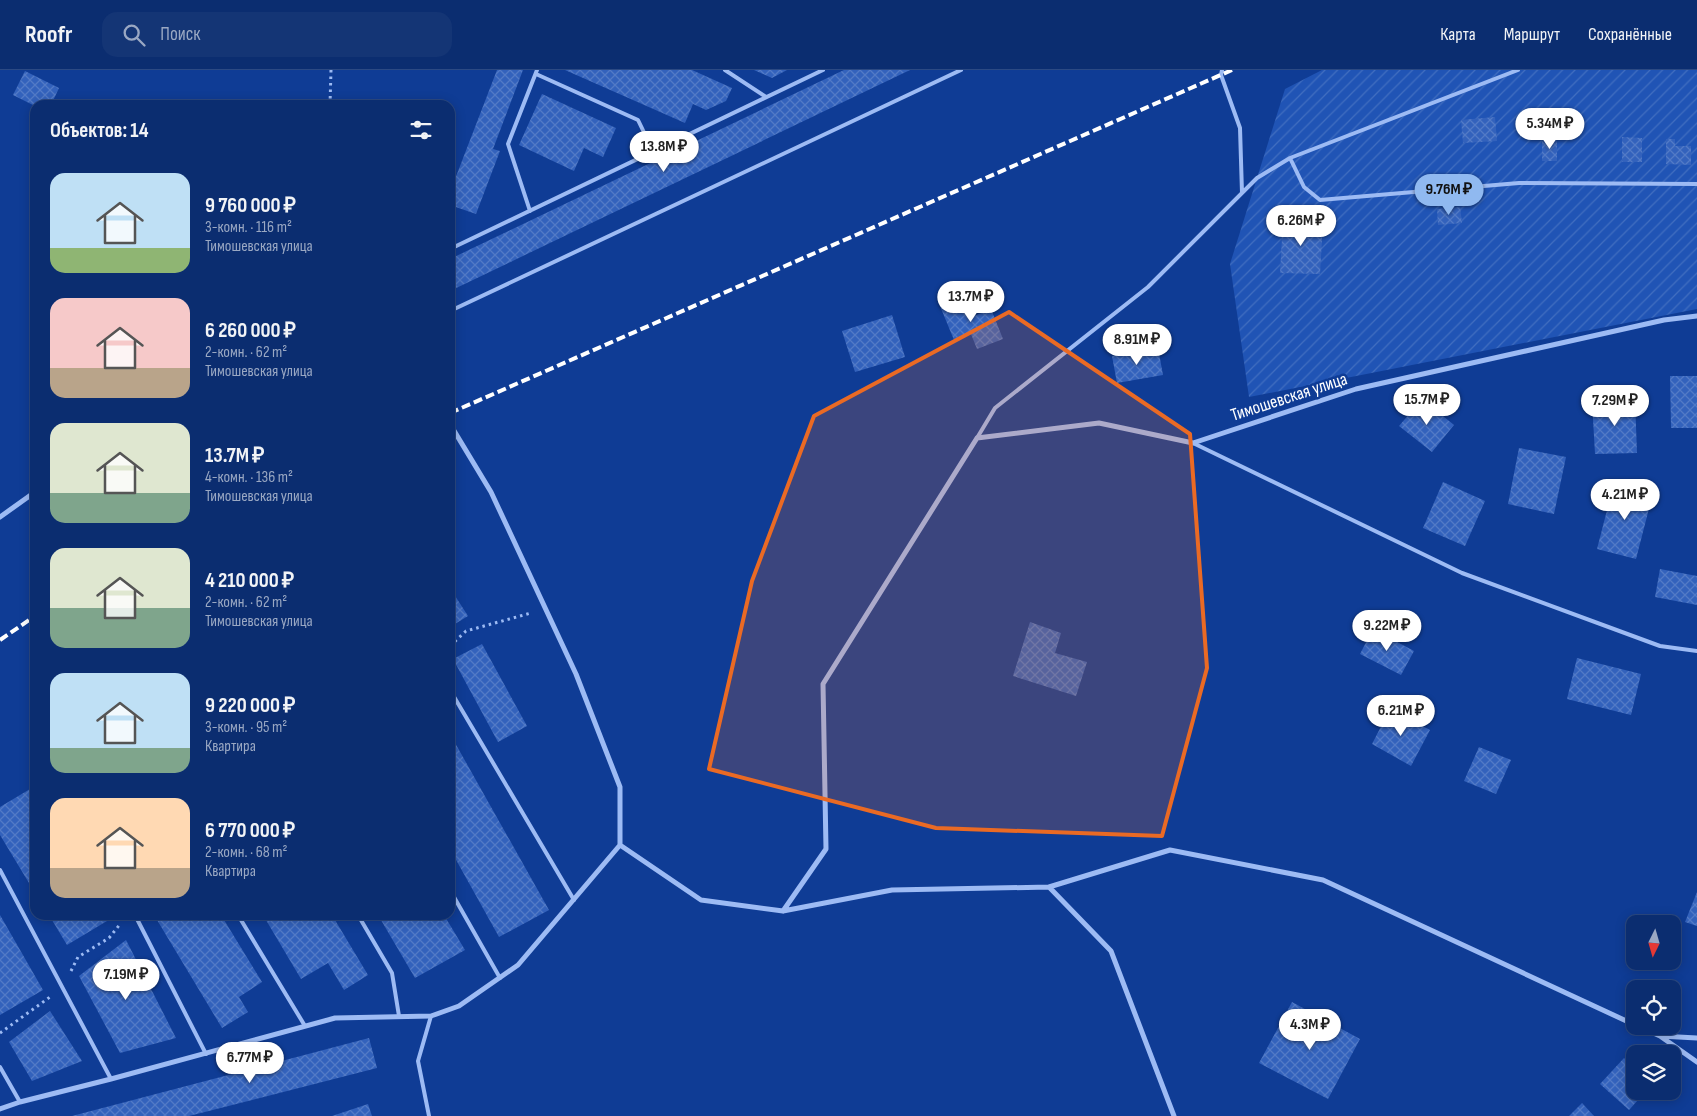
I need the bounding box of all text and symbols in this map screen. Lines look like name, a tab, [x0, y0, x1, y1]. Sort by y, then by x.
search box	[102, 12, 452, 57]
text: Roofr	[25, 20, 72, 49]
icon: search	[120, 21, 148, 49]
text: Поиск	[160, 23, 200, 46]
text: Карта	[1440, 24, 1476, 45]
text: Маршрут	[1504, 24, 1560, 45]
text: Сохранённые	[1588, 24, 1672, 45]
pin: 5.34M ₽	[1504, 108, 1596, 150]
text: 5.34M ₽	[1526, 114, 1574, 133]
icon: filters	[407, 116, 435, 144]
text: Объектов: 14	[50, 118, 149, 143]
pin: 13.8M ₽	[618, 131, 710, 173]
text: 13.8M ₽	[641, 137, 687, 156]
pin: 9.76M ₽	[1403, 174, 1495, 216]
text: 9.76M ₽	[1426, 180, 1472, 199]
icon: home	[90, 193, 150, 253]
text: 9 760 000 ₽	[205, 193, 296, 218]
pin: 6.26M ₽	[1255, 204, 1347, 247]
text: 6.26M ₽	[1277, 211, 1325, 230]
text: 3-комн. · 116 m²	[205, 218, 292, 237]
text: Тимошевская улица	[205, 237, 313, 256]
pin: 13.7M ₽	[925, 280, 1017, 323]
text: 13.7M ₽	[948, 287, 994, 306]
icon: home	[90, 318, 150, 378]
text: 6 260 000 ₽	[205, 318, 296, 343]
pin: 8.91M ₽	[1091, 324, 1183, 366]
text: 8.91M ₽	[1114, 330, 1160, 349]
text: 2-комн. · 62 m²	[205, 343, 287, 362]
text: Тимошевская улица	[205, 362, 313, 381]
street label: Тимошевская улица	[1228, 368, 1350, 426]
pin: 15.7M ₽	[1381, 384, 1473, 426]
pin: 7.29M ₽	[1569, 384, 1661, 427]
text: 15.7M ₽	[1404, 390, 1450, 409]
text: 7.29M ₽	[1592, 391, 1638, 410]
icon: home	[90, 443, 150, 503]
text: 13.7M ₽	[205, 443, 265, 468]
text: 4-комн. · 136 m²	[205, 468, 293, 487]
pin: 4.21M ₽	[1579, 478, 1671, 521]
text: 4.21M ₽	[1602, 485, 1648, 504]
text: Тимошевская улица	[205, 487, 313, 506]
icon: home	[90, 568, 150, 628]
text: 4 210 000 ₽	[205, 568, 294, 593]
text: 2-комн. · 62 m²	[205, 593, 287, 612]
pin: 9.22M ₽	[1341, 610, 1433, 652]
text: Тимошевская улица	[205, 612, 313, 631]
text: 9.22M ₽	[1363, 616, 1411, 635]
icon: home	[90, 693, 150, 753]
text: 9 220 000 ₽	[205, 693, 295, 718]
pin: 6.21M ₽	[1355, 694, 1447, 737]
text: 6.21M ₽	[1378, 701, 1424, 720]
text: 3-комн. · 95 m²	[205, 718, 287, 737]
text: Квартира	[205, 737, 256, 756]
icon: home	[90, 818, 150, 878]
text: 6 770 000 ₽	[205, 818, 295, 843]
text: 2-комн. · 68 m²	[205, 843, 288, 862]
text: Квартира	[205, 862, 256, 881]
north arrow	[1626, 915, 1681, 970]
map controls	[1626, 915, 1681, 1100]
pin: 7.19M ₽	[80, 958, 172, 1001]
text: 7.19M ₽	[103, 965, 149, 984]
button: locate	[1626, 980, 1681, 1035]
pin: 4.3M ₽	[1269, 1008, 1351, 1051]
text: 4.3M ₽	[1290, 1015, 1330, 1034]
pin: 6.77M ₽	[204, 1042, 296, 1084]
button: layers	[1626, 1045, 1681, 1100]
text: 6.77M ₽	[227, 1048, 273, 1067]

